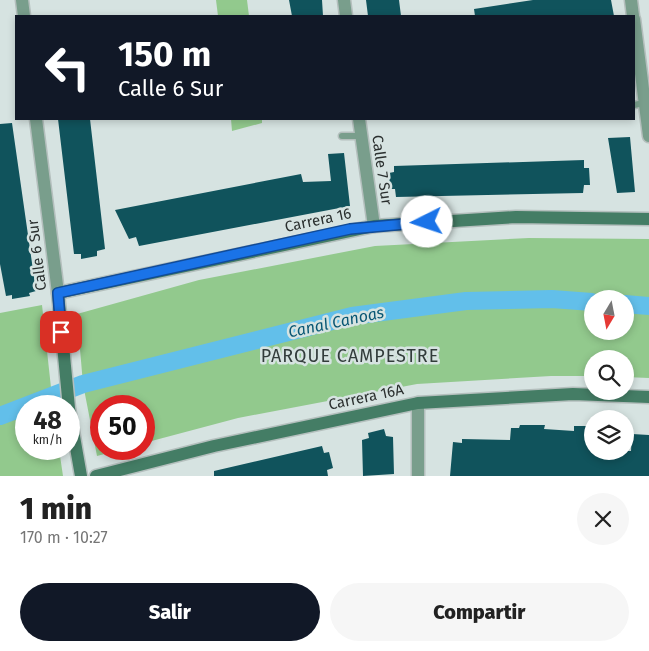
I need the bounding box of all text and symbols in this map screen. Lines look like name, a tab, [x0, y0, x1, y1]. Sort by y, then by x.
text: 150 m	[118, 33, 211, 75]
icon: left	[35, 35, 100, 100]
text: Calle 6 Sur	[118, 75, 223, 102]
street label: Calle 7 Sur	[368, 134, 396, 206]
position arrow	[400, 195, 452, 247]
street label: Carrera 16	[283, 204, 353, 236]
street label: Calle 6 Sur	[24, 218, 50, 292]
north arrow	[584, 290, 634, 340]
map controls	[584, 290, 634, 460]
water label: Canal Canoas	[286, 303, 386, 341]
pin	[40, 311, 82, 353]
icon: arrive	[47, 318, 75, 346]
district label: PARQUE CAMPESTRE	[261, 345, 439, 367]
button: search	[584, 350, 634, 400]
street label: Carrera 16A	[327, 380, 406, 414]
speed limit sign: 50	[90, 395, 155, 460]
text: 48	[33, 406, 62, 436]
button: layers	[584, 410, 634, 460]
text: km/h	[33, 433, 62, 447]
text: 1 min	[20, 491, 92, 527]
button: close	[577, 493, 629, 545]
text: 170 m · 10:27	[20, 528, 108, 547]
button: Salir	[20, 583, 320, 641]
button: Compartir	[330, 583, 629, 641]

